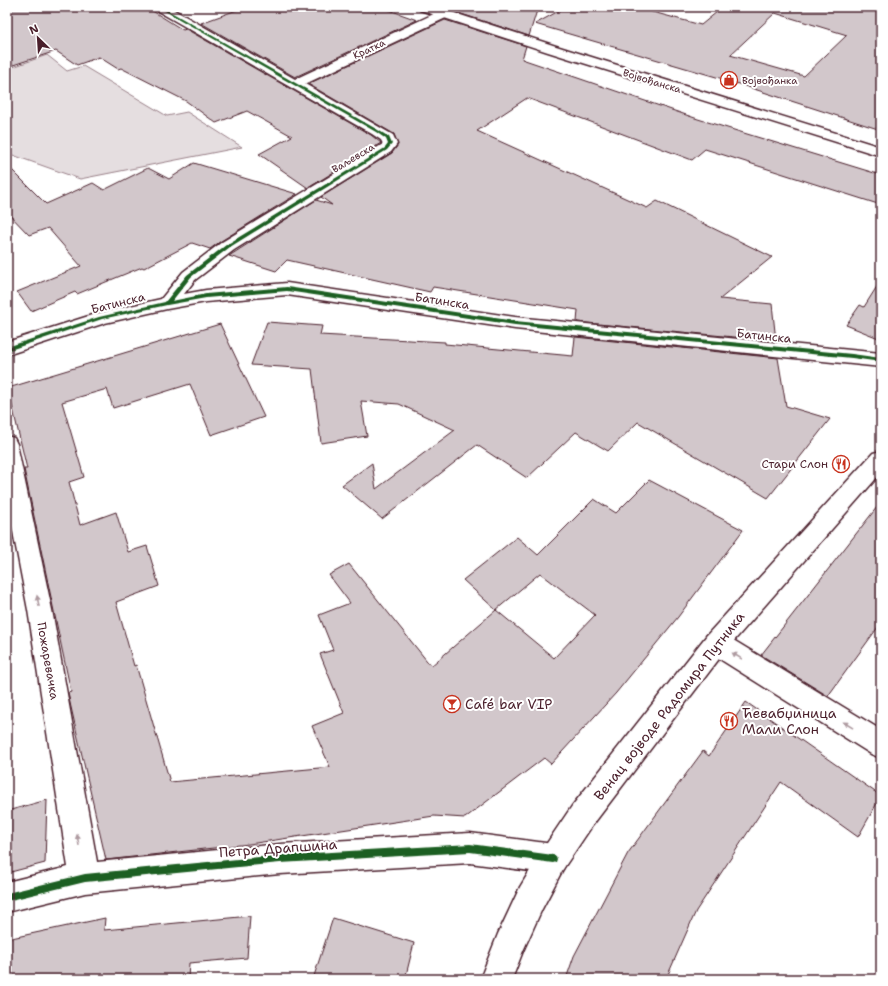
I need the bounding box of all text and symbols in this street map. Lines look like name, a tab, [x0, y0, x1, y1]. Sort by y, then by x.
north arrow	[18, 18, 58, 58]
text: N	[27, 21, 41, 38]
street label: Кратка	[351, 36, 388, 62]
street label: Војвођанска	[621, 66, 683, 96]
shop icon: Војвођанка	[719, 70, 739, 90]
place label: Војвођанка	[742, 74, 798, 87]
street label: Ваљевска	[329, 140, 377, 176]
street label: Батинска	[89, 288, 147, 317]
street label: Батинска	[414, 289, 471, 313]
street label: Батинска	[736, 325, 793, 347]
restaurant icon: Стари Слон	[831, 454, 851, 474]
place label: Стари Слон	[761, 456, 828, 472]
one-way arrow	[35, 595, 41, 608]
street label: Венац војводе Радомира Путника	[590, 608, 749, 804]
street label: Пожаревачка	[33, 621, 63, 702]
one-way arrow	[732, 652, 743, 660]
bar icon: Café bar VIP	[442, 694, 462, 714]
place label: Café bar VIP	[465, 695, 552, 713]
place label: Ћевабџиница Мали Слон	[742, 704, 837, 738]
restaurant icon: Ћевабџиница Мали Слон	[719, 711, 739, 731]
one-way arrow	[842, 721, 854, 728]
one-way arrow	[75, 834, 81, 846]
street label: Петра Драпшина	[218, 835, 338, 861]

